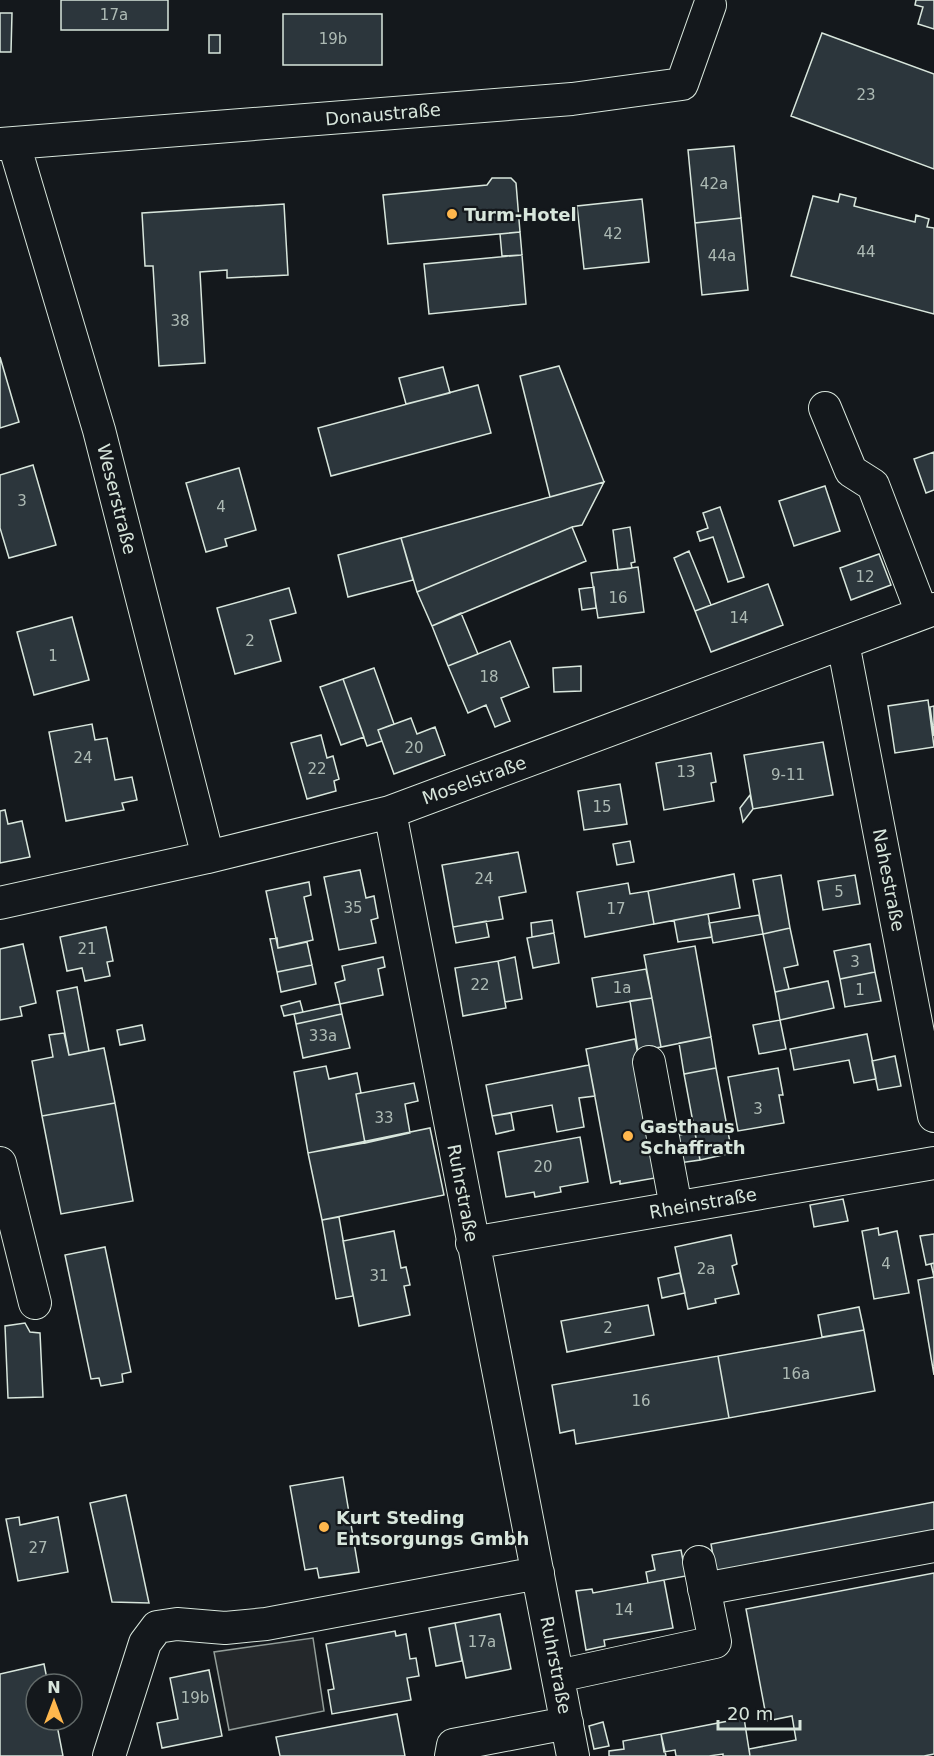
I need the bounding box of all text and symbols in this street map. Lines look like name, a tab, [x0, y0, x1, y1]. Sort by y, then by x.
house number: 17a	[100, 6, 128, 24]
house number: 19b	[319, 30, 347, 48]
house number: 23	[856, 86, 876, 104]
street label: Donaustraße	[324, 98, 442, 130]
house number: 42a	[700, 175, 728, 193]
place label: Turm-Hotel	[464, 204, 577, 225]
marker: Turm-Hotel	[445, 207, 459, 221]
house number: 42	[603, 225, 623, 243]
house number: 44	[856, 243, 876, 261]
house number: 44a	[708, 247, 736, 265]
house number: 38	[170, 312, 190, 330]
street label: Weserstraße	[93, 442, 141, 556]
house number: 3	[17, 492, 27, 510]
house number: 4	[216, 498, 226, 516]
house number: 12	[855, 568, 875, 586]
house number: 16	[608, 589, 628, 607]
house number: 14	[729, 609, 749, 627]
house number: 2	[245, 632, 255, 650]
house number: 1	[48, 647, 58, 665]
house number: 18	[479, 668, 499, 686]
house number: 20	[404, 739, 424, 757]
house number: 24	[73, 749, 93, 767]
street label: Moselstraße	[419, 751, 529, 809]
house number: 22	[307, 760, 327, 778]
house number: 13	[676, 763, 696, 781]
house number: 9-11	[771, 766, 805, 784]
house number: 15	[592, 798, 612, 816]
street label: Nahestraße	[869, 827, 909, 933]
house number: 24	[474, 870, 494, 888]
house number: 5	[834, 883, 844, 901]
house number: 35	[343, 899, 363, 917]
house number: 17	[606, 900, 626, 918]
house number: 21	[77, 940, 97, 958]
house number: 3	[850, 953, 860, 971]
house number: 22	[470, 976, 490, 994]
house number: 1a	[613, 979, 631, 997]
house number: 1	[855, 981, 865, 999]
house number: 33a	[309, 1027, 337, 1045]
house number: 3	[753, 1100, 763, 1118]
house number: 33	[374, 1109, 394, 1127]
place label: Gasthaus Schaffrath	[640, 1116, 746, 1158]
marker: Gasthaus Schaffrath	[621, 1129, 635, 1143]
street label: Ruhrstraße	[443, 1142, 483, 1244]
house number: 20	[533, 1158, 553, 1176]
street label: Rheinstraße	[648, 1183, 758, 1223]
house number: 4	[881, 1255, 891, 1273]
house number: 2a	[697, 1260, 715, 1278]
house number: 31	[369, 1267, 389, 1285]
house number: 2	[603, 1319, 613, 1337]
house number: 16a	[782, 1365, 810, 1383]
house number: 16	[631, 1392, 651, 1410]
place label: Kurt Steding Entsorgungs Gmbh	[336, 1507, 529, 1549]
marker: Kurt Steding Entsorgungs Gmbh	[317, 1520, 331, 1534]
house number: 27	[28, 1539, 48, 1557]
house number: 14	[614, 1601, 634, 1619]
street label: Ruhrstraße	[536, 1614, 576, 1716]
house number: 17a	[468, 1633, 496, 1651]
north arrow	[24, 1672, 84, 1732]
text: N	[47, 1678, 61, 1697]
house number: 19b	[181, 1689, 209, 1707]
scale bar	[718, 1693, 800, 1731]
text: 20 m	[727, 1703, 773, 1724]

